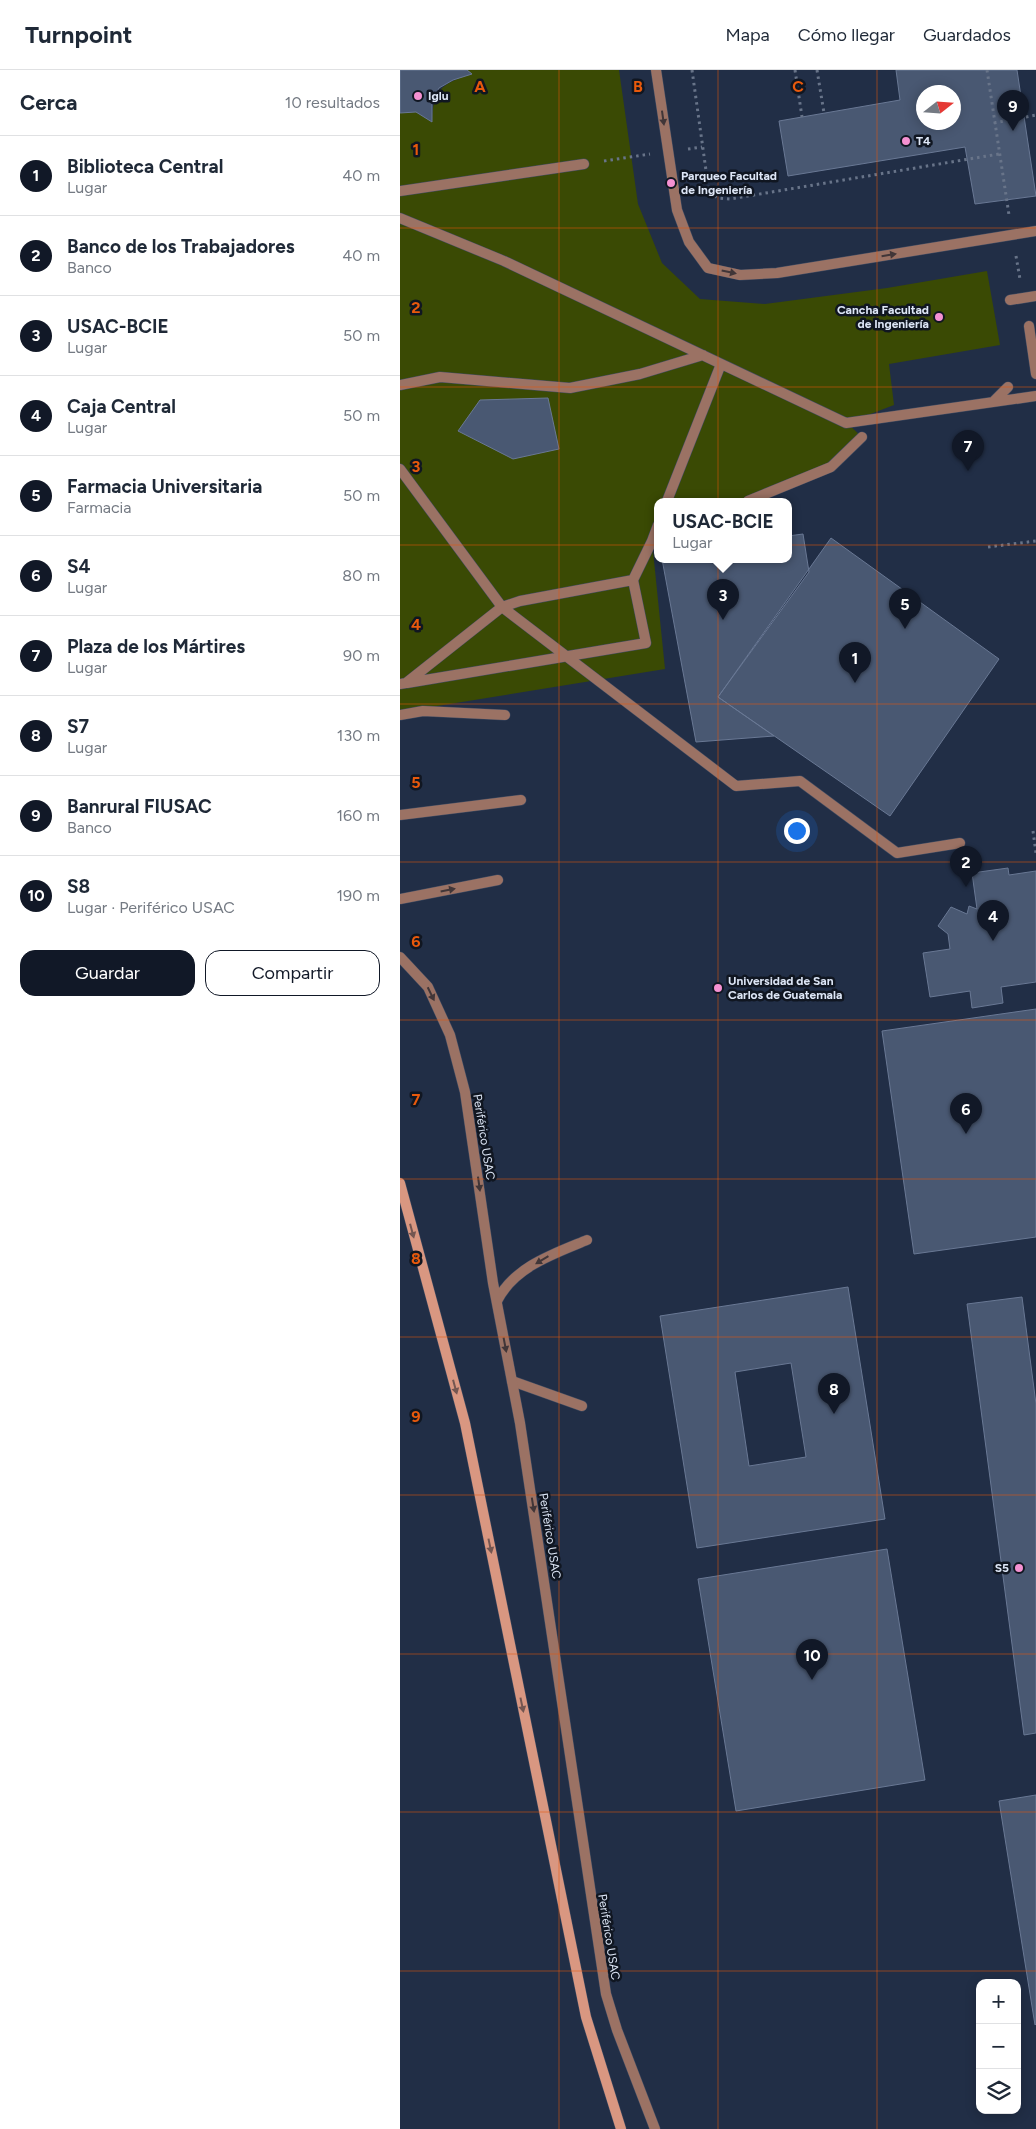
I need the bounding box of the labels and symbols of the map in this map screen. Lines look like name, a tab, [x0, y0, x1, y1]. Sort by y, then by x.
text: A	[474, 77, 486, 96]
text: B	[633, 77, 643, 96]
text: C	[792, 77, 804, 96]
north arrow	[916, 85, 961, 130]
place label: Iglu	[428, 89, 449, 103]
marker: Iglu	[412, 90, 424, 102]
pin: 9	[997, 90, 1029, 131]
one-way arrow	[660, 111, 668, 127]
place label: T4	[916, 134, 931, 148]
marker: T4	[900, 135, 912, 147]
text: 1	[413, 140, 419, 159]
place label: Parqueo Facultad de Ingeniería	[681, 169, 777, 197]
marker: Parqueo Facultad de Ingeniería	[665, 177, 677, 189]
one-way arrow	[882, 250, 898, 258]
one-way arrow	[721, 269, 737, 277]
text: 2	[411, 298, 421, 317]
place label: Cancha Facultad de Ingeniería	[837, 303, 929, 331]
marker: Cancha Facultad de Ingeniería	[933, 311, 945, 323]
pin: 7	[952, 430, 984, 471]
text: 3	[412, 457, 421, 476]
pin: 3	[707, 579, 739, 620]
pin: 5	[889, 588, 921, 629]
text: 4	[411, 615, 421, 634]
pin: 1	[839, 642, 871, 683]
text: 5	[411, 773, 421, 792]
your location	[784, 818, 810, 844]
pin: 2	[950, 846, 982, 887]
one-way arrow	[440, 886, 455, 894]
pin: 4	[977, 900, 1009, 941]
text: 6	[411, 932, 421, 951]
place label: Universidad de San Carlos de Guatemala	[728, 974, 842, 1002]
marker: Universidad de San Carlos de Guatemala	[712, 982, 724, 994]
one-way arrow	[427, 987, 435, 1001]
text: 7	[412, 1090, 421, 1109]
street label: Periférico USAC	[470, 1093, 498, 1181]
pin: 6	[950, 1093, 982, 1134]
one-way arrow	[475, 1177, 483, 1193]
one-way arrow	[409, 1223, 417, 1238]
text: 8	[411, 1249, 421, 1268]
one-way arrow	[536, 1255, 549, 1264]
one-way arrow	[502, 1337, 510, 1353]
pin: 8	[818, 1373, 850, 1414]
one-way arrow	[451, 1380, 459, 1395]
text: 9	[411, 1407, 421, 1426]
street label: Periférico USAC	[536, 1492, 564, 1580]
one-way arrow	[529, 1497, 537, 1513]
one-way arrow	[486, 1538, 494, 1554]
place label: S5	[995, 1561, 1009, 1575]
marker: S5	[1013, 1562, 1025, 1574]
pin: 10	[796, 1639, 828, 1680]
one-way arrow	[518, 1698, 526, 1713]
street label: Periférico USAC	[595, 1893, 623, 1981]

